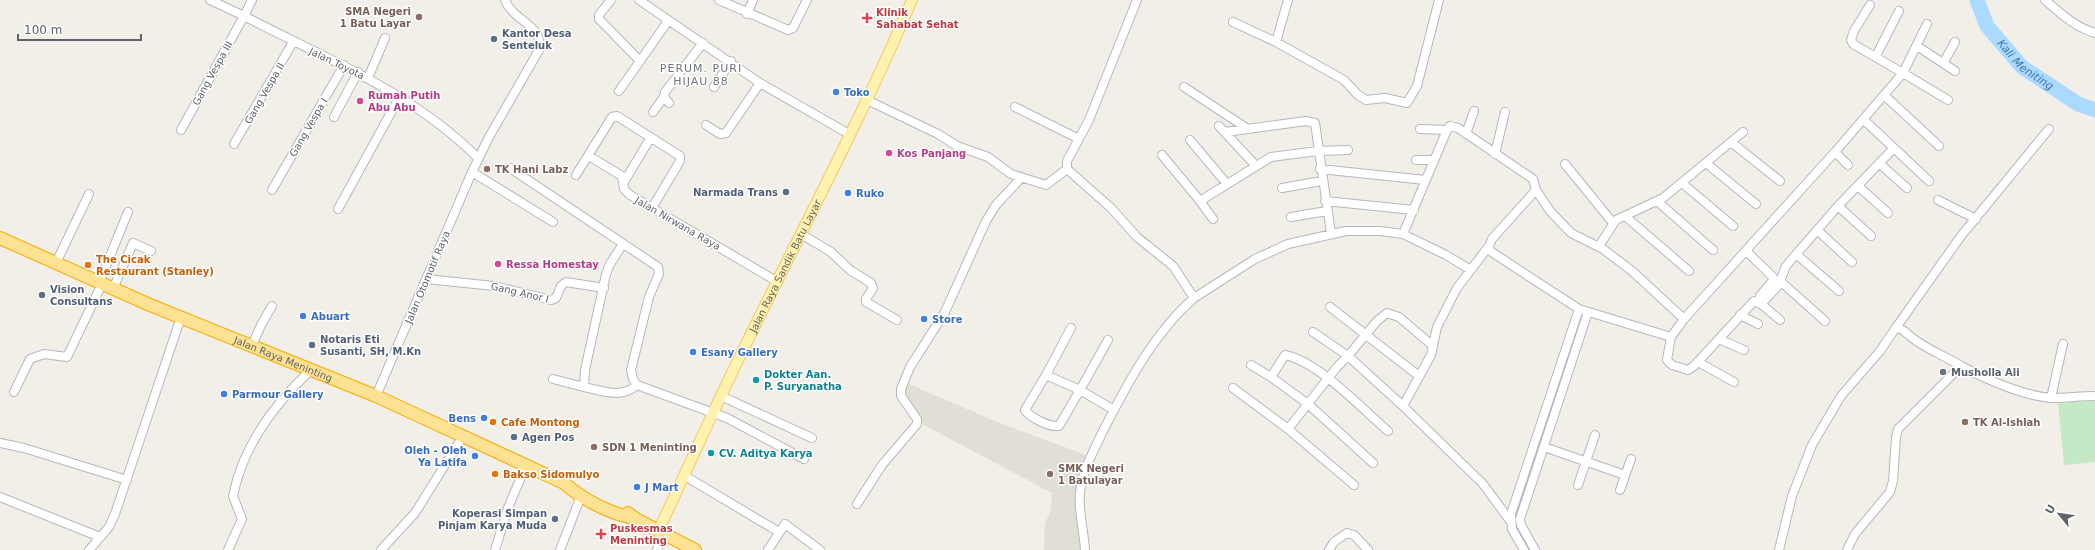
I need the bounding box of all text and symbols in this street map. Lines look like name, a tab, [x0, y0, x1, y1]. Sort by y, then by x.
place label: SMA Negeri 1 Batu Layar	[340, 6, 411, 29]
place label: Klinik Sahabat Sehat	[876, 7, 959, 30]
marker: SMA Negeri 1 Batu Layar	[414, 12, 424, 22]
marker: Klinik Sahabat Sehat	[861, 12, 873, 24]
scale bar	[18, 16, 141, 42]
text: 100 m	[24, 23, 62, 37]
place label: Kantor Desa Senteluk	[502, 28, 571, 51]
marker: Kantor Desa Senteluk	[489, 34, 499, 44]
water label: Kali Meniting	[1994, 37, 2056, 93]
street label: Gang Vespa III	[190, 39, 235, 107]
street label: Jalan Toyota	[306, 45, 366, 82]
street label: Gang Vespa II	[242, 61, 286, 126]
district label: PERUM. PURI HIJAU 88	[660, 62, 742, 88]
marker: Toko	[831, 87, 841, 97]
place label: Toko	[844, 87, 870, 98]
place label: Rumah Putih Abu Abu	[368, 90, 440, 113]
street label: Gang Vespa I	[287, 96, 330, 158]
marker: Rumah Putih Abu Abu	[355, 96, 365, 106]
marker: Kos Panjang	[884, 148, 894, 158]
place label: Kos Panjang	[897, 148, 966, 159]
marker: TK Hani Labz	[482, 164, 492, 174]
place label: TK Hani Labz	[495, 164, 568, 175]
place label: Narmada Trans	[693, 187, 778, 198]
marker: Narmada Trans	[781, 187, 791, 197]
marker: Ruko	[843, 188, 853, 198]
place label: Ruko	[856, 188, 884, 199]
street label: Jalan Nirwana Raya	[632, 194, 722, 252]
street label: Jalan Raya Sandik Batu Layar	[747, 197, 824, 335]
street label: Jalan Otomotif Raya	[403, 229, 452, 326]
place label: The Cicak Restaurant (Stanley)	[96, 254, 214, 277]
marker: Ressa Homestay	[493, 259, 503, 269]
place label: Ressa Homestay	[506, 259, 599, 270]
marker: The Cicak Restaurant (Stanley)	[83, 260, 93, 270]
street label: Gang Anor I	[490, 280, 550, 305]
place label: Vision Consultans	[50, 284, 112, 307]
marker: Vision Consultans	[37, 290, 47, 300]
marker: Abuart	[298, 311, 308, 321]
place label: Abuart	[311, 311, 350, 322]
marker: Store	[919, 314, 929, 324]
place label: Store	[932, 314, 963, 325]
street label: Jalan Raya Meninting	[231, 334, 334, 384]
place label: Notaris Eti Susanti, SH, M.Kn	[320, 334, 421, 357]
marker: Notaris Eti Susanti, SH, M.Kn	[307, 340, 317, 350]
marker: Esany Gallery	[688, 347, 698, 357]
place label: Esany Gallery	[701, 347, 778, 358]
marker: Musholla Ali	[1938, 367, 1948, 377]
place label: Musholla Ali	[1951, 367, 2020, 378]
place label: Dokter Aan. P. Suryanatha	[764, 369, 842, 392]
marker: Dokter Aan. P. Suryanatha	[751, 375, 761, 385]
marker: Parmour Gallery	[219, 389, 229, 399]
place label: Parmour Gallery	[232, 389, 324, 400]
place label: Bens	[449, 413, 476, 424]
marker: Bens	[479, 413, 489, 423]
marker: Cafe Montong	[488, 417, 498, 427]
place label: Cafe Montong	[501, 417, 580, 428]
marker: TK Al-Ishlah	[1960, 417, 1970, 427]
place label: TK Al-Ishlah	[1973, 417, 2040, 428]
marker: Agen Pos	[509, 432, 519, 442]
place label: Agen Pos	[522, 432, 574, 443]
marker: SDN 1 Meninting	[589, 442, 599, 452]
place label: SDN 1 Meninting	[602, 442, 697, 453]
place label: Oleh - Oleh Ya Latifa	[404, 445, 467, 468]
marker: CV. Aditya Karya	[706, 448, 716, 458]
place label: CV. Aditya Karya	[719, 448, 813, 459]
marker: Oleh - Oleh Ya Latifa	[470, 451, 480, 461]
place label: SMK Negeri 1 Batulayar	[1058, 463, 1124, 486]
marker: Bakso Sidomulyo	[490, 469, 500, 479]
place label: Bakso Sidomulyo	[503, 469, 599, 480]
marker: SMK Negeri 1 Batulayar	[1045, 469, 1055, 479]
marker: J Mart	[632, 482, 642, 492]
place label: J Mart	[644, 482, 679, 493]
north arrow	[2039, 494, 2079, 534]
text: U	[2043, 502, 2059, 516]
place label: Koperasi Simpan Pinjam Karya Muda	[438, 508, 547, 531]
marker: Koperasi Simpan Pinjam Karya Muda	[550, 514, 560, 524]
place label: Puskesmas Meninting	[610, 523, 673, 546]
marker: Puskesmas Meninting	[595, 528, 607, 540]

